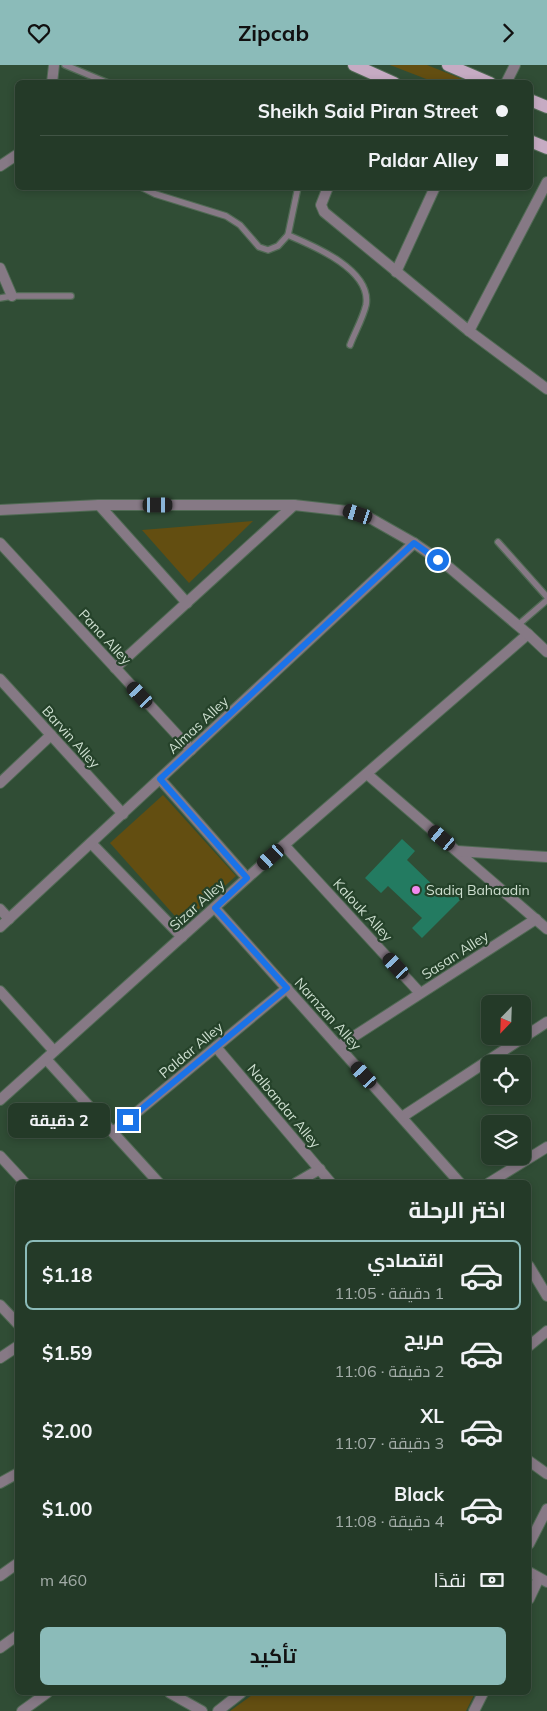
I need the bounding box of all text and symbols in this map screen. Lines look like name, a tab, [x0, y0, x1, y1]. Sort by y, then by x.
icon: heart	[25, 19, 53, 47]
text: Zipcab	[238, 19, 309, 47]
icon: forward	[494, 19, 522, 47]
text: Sheikh Said Piran Street	[258, 99, 478, 123]
text: Paldar Alley	[368, 148, 478, 172]
car	[143, 498, 173, 513]
car	[341, 502, 374, 526]
route start	[427, 549, 449, 571]
street label: Pana Alley	[75, 605, 136, 669]
car	[124, 679, 155, 711]
street label: Almas Alley	[164, 692, 233, 758]
street label: Barvin Alley	[38, 702, 104, 772]
car	[425, 823, 458, 853]
car	[254, 841, 287, 873]
street label: Sizar Alley	[166, 875, 229, 935]
street label: Kalouk Alley	[329, 875, 397, 946]
place label: Sadiq Bahaadin	[426, 881, 530, 899]
marker: Sadiq Bahaadin	[410, 884, 422, 896]
street label: Sasan Alley	[418, 926, 492, 983]
car	[380, 950, 411, 982]
street label: Narnzan Alley	[291, 974, 366, 1054]
north arrow	[481, 995, 531, 1045]
map controls	[481, 995, 531, 1165]
street label: Paldar Alley	[155, 1018, 227, 1082]
button: locate	[481, 1055, 531, 1105]
car	[348, 1059, 379, 1091]
street label: Nalbandar Alley	[243, 1060, 325, 1152]
callout: 2 دقيقة	[8, 1103, 110, 1137]
route end	[117, 1109, 139, 1131]
text: 2 دقيقة	[29, 1110, 89, 1130]
button: layers	[481, 1115, 531, 1165]
text: اختر الرحلة	[409, 1196, 506, 1224]
text: اقتصادي	[368, 1248, 444, 1272]
icon: car	[459, 1253, 504, 1298]
text: $1.18	[42, 1263, 92, 1287]
text: 1 دقيقة · 11:05	[334, 1283, 444, 1303]
text: مريح	[404, 1326, 444, 1350]
icon: car	[459, 1331, 504, 1376]
text: $1.59	[42, 1341, 92, 1365]
text: 2 دقيقة · 11:06	[334, 1361, 444, 1381]
text: XL	[421, 1404, 444, 1428]
icon: car	[459, 1409, 504, 1454]
text: $2.00	[42, 1419, 92, 1443]
text: 3 دقيقة · 11:07	[334, 1433, 444, 1453]
text: Black	[394, 1482, 444, 1506]
icon: car	[459, 1487, 504, 1532]
text: $1.00	[42, 1497, 92, 1521]
text: 4 دقيقة · 11:08	[334, 1511, 444, 1531]
icon: cash	[478, 1566, 506, 1594]
text: نقدًا	[434, 1568, 466, 1592]
text: 460 m	[40, 1570, 87, 1590]
button: تأكيد	[40, 1627, 506, 1685]

